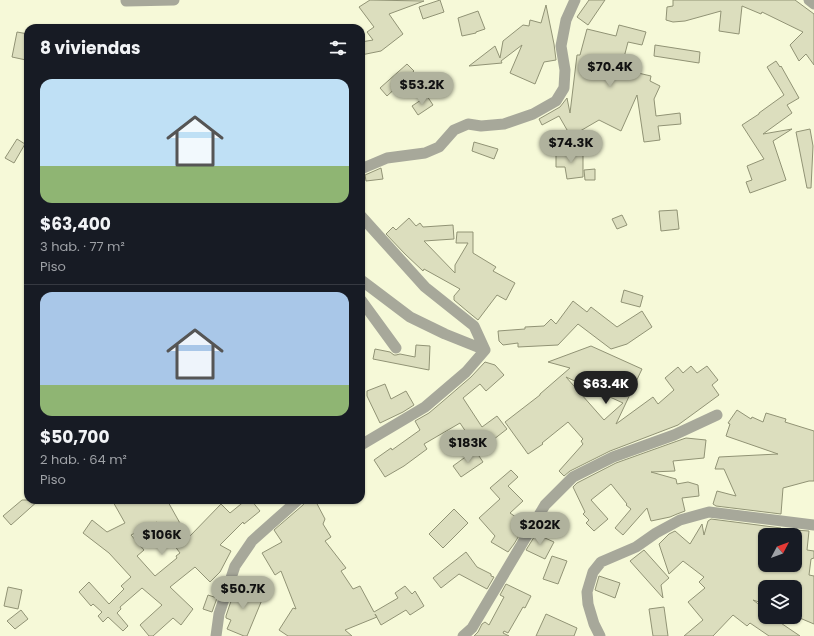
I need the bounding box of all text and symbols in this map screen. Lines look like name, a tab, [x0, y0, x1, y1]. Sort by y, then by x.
text: 8 viviendas	[40, 36, 140, 60]
icon: filters	[327, 37, 349, 59]
pin: $70.4K	[577, 54, 643, 88]
text: $70.4K	[587, 57, 633, 76]
pin: $53.2K	[389, 72, 455, 106]
text: $53.2K	[399, 75, 445, 94]
icon: home	[159, 105, 231, 177]
pin: $74.3K	[538, 130, 604, 164]
text: $74.3K	[549, 133, 593, 152]
text: $63,400	[40, 212, 111, 236]
text: 3 hab. · 77 m²	[40, 237, 125, 256]
text: Piso	[40, 257, 66, 276]
icon: home	[159, 318, 231, 390]
pin: $63.4K	[573, 371, 639, 405]
text: $63.4K	[583, 374, 629, 393]
text: $50,700	[40, 425, 109, 449]
pin: $183K	[440, 430, 496, 464]
text: $183K	[449, 433, 487, 452]
text: 2 hab. · 64 m²	[40, 450, 127, 469]
text: Piso	[40, 470, 66, 489]
pin: $202K	[512, 512, 568, 546]
text: $202K	[520, 515, 560, 534]
pin: $106K	[134, 522, 190, 556]
text: $106K	[142, 525, 182, 544]
north arrow	[758, 528, 802, 572]
map controls	[758, 528, 802, 624]
pin: $50.7K	[210, 576, 276, 610]
text: $50.7K	[220, 579, 266, 598]
button: layers	[758, 580, 802, 624]

